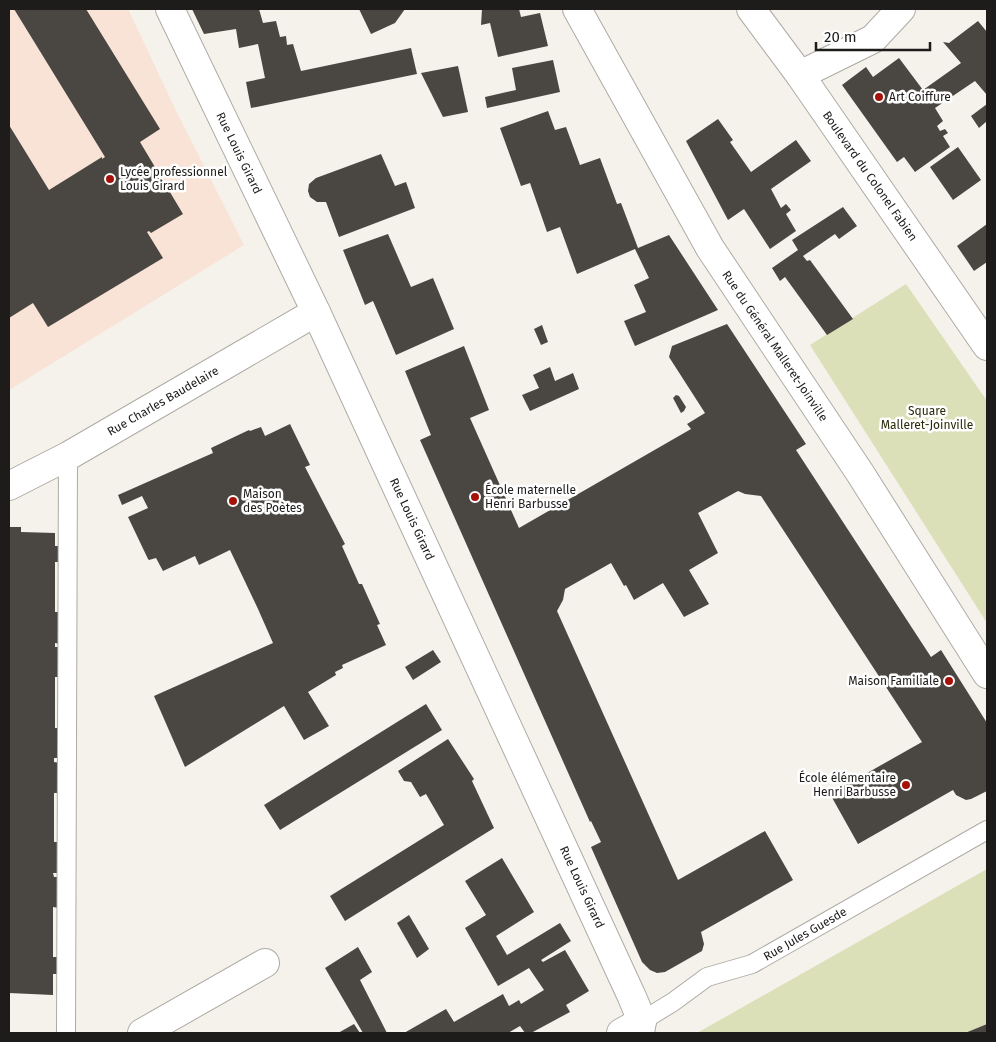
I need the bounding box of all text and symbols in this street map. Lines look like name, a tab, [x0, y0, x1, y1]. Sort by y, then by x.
scale bar	[816, 20, 930, 52]
text: 20 m	[824, 28, 857, 46]
place label: Art Coiffure	[889, 90, 951, 104]
marker: Art Coiffure	[873, 91, 885, 103]
street label: Boulevard du Colonel Fabien	[820, 108, 920, 244]
street label: Rue Louis Girard	[213, 110, 265, 196]
place label: Lycée professionnel Louis Girard	[120, 165, 228, 193]
marker: Lycée professionnel Louis Girard	[104, 173, 116, 185]
street label: Rue du Général Malleret-Joinville	[719, 268, 831, 424]
street label: Rue Charles Baudelaire	[105, 363, 221, 439]
park label: Square Malleret-Joinville	[881, 404, 973, 432]
street label: Rue Louis Girard	[387, 476, 437, 562]
place label: École maternelle Henri Barbusse	[485, 482, 576, 511]
place label: Maison des Poètes	[243, 487, 302, 515]
marker: École maternelle Henri Barbusse	[469, 491, 481, 503]
marker: Maison des Poètes	[227, 495, 239, 507]
place label: Maison Familiale	[848, 674, 939, 688]
marker: Maison Familiale	[943, 675, 955, 687]
place label: École élémentaire Henri Barbusse	[799, 770, 896, 799]
marker: École élémentaire Henri Barbusse	[900, 779, 912, 791]
street label: Rue Louis Girard	[557, 844, 607, 930]
street label: Rue Jules Guesde	[761, 904, 849, 964]

